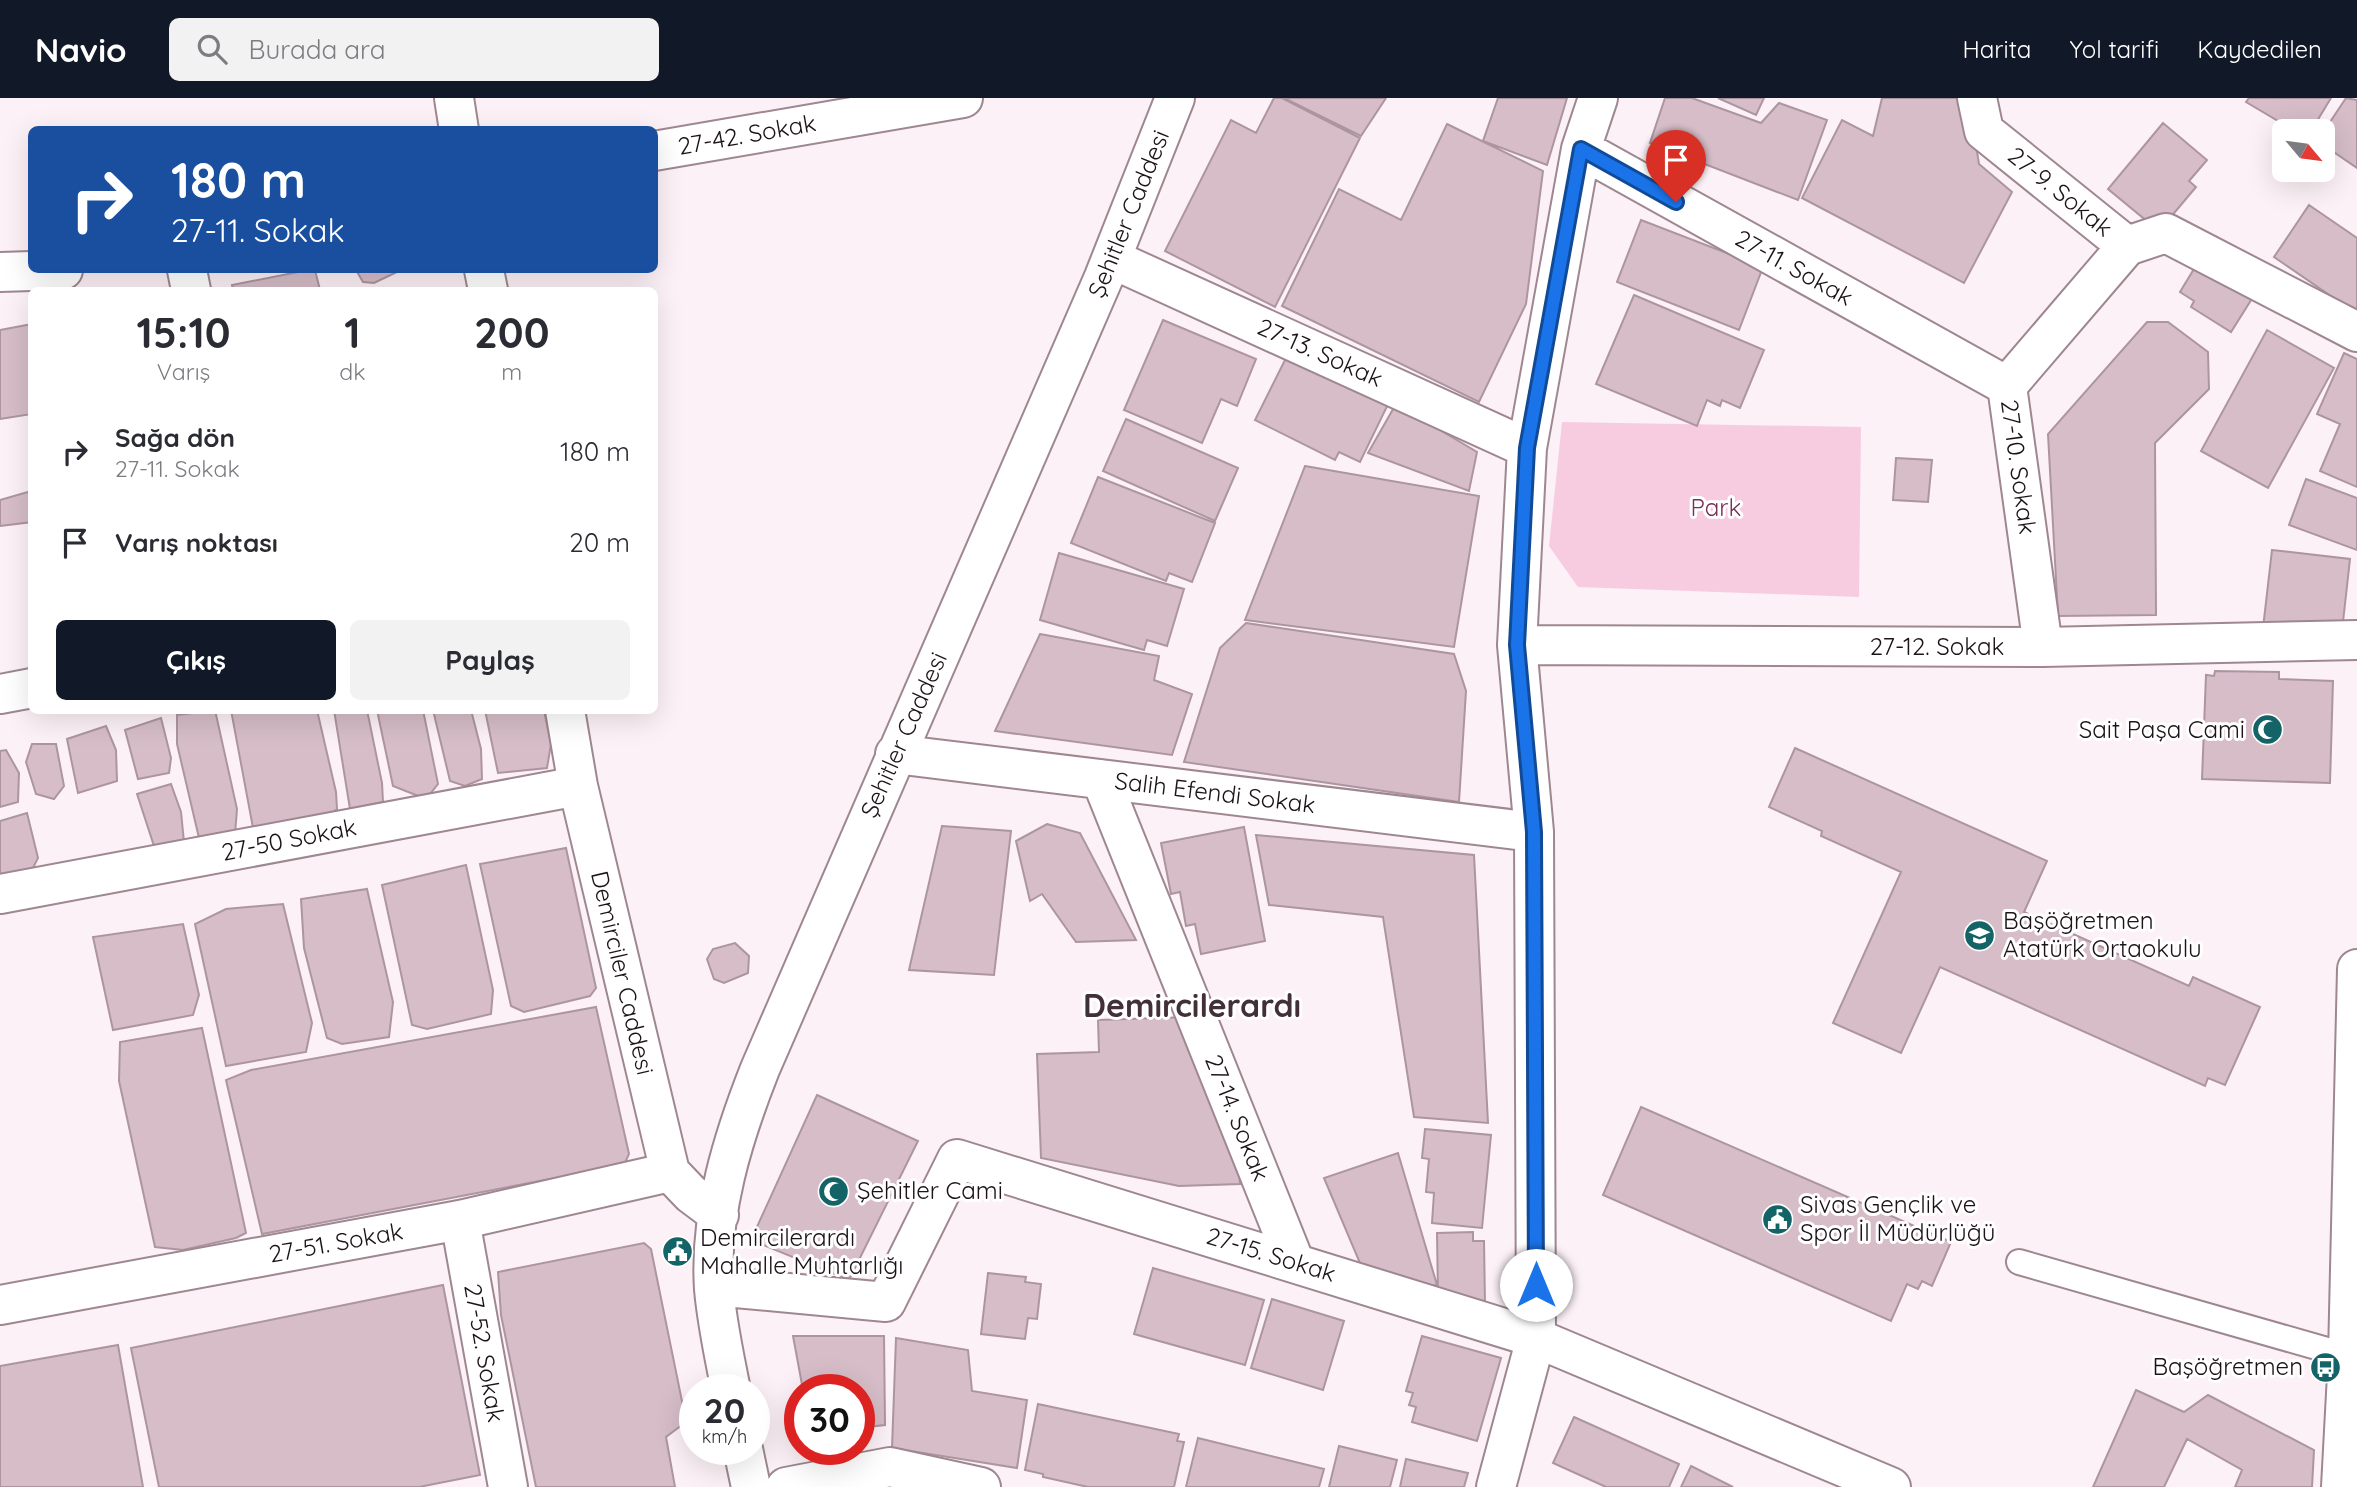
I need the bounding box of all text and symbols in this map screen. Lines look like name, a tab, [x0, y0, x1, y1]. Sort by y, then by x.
search box	[169, 18, 659, 81]
text: Navio	[35, 29, 127, 70]
icon: search	[193, 30, 231, 68]
text: Burada ara	[249, 33, 386, 66]
text: Harita	[1963, 34, 2031, 64]
text: Yol tarifi	[2069, 34, 2159, 64]
text: Kaydedilen	[2197, 34, 2322, 64]
street label: 27-42. Sokak	[676, 107, 818, 161]
north arrow	[2272, 119, 2334, 182]
map controls	[2272, 119, 2335, 182]
street label: Şehitler Caddesi	[1081, 126, 1175, 302]
pin	[1646, 130, 1706, 202]
street label: 27-9. Sokak	[2002, 140, 2119, 243]
icon: arrive	[1657, 141, 1695, 179]
text: 180 m	[171, 149, 306, 210]
icon: right	[56, 154, 147, 245]
text: 27-11. Sokak	[171, 210, 345, 250]
street label: 27-11. Sokak	[1730, 222, 1859, 312]
text: 15:10	[137, 306, 231, 359]
text: 1	[344, 306, 360, 359]
text: 200	[474, 306, 549, 359]
street label: 27-13. Sokak	[1253, 311, 1388, 393]
text: Varış	[157, 357, 210, 386]
text: dk	[339, 357, 365, 386]
text: m	[501, 357, 522, 386]
street label: 27-10. Sokak	[1995, 398, 2043, 536]
text: Sağa dön	[115, 421, 235, 454]
icon: right	[56, 433, 94, 471]
text: 180 m	[560, 435, 630, 468]
text: 27-11. Sokak	[115, 454, 240, 483]
park label: Park	[1691, 492, 1741, 522]
icon: arrive	[56, 524, 94, 562]
text: Varış noktası	[115, 526, 278, 559]
text: 20 m	[569, 526, 630, 559]
button: Çıkış	[56, 620, 336, 700]
button: Paylaş	[350, 620, 630, 700]
street label: 27-12. Sokak	[1870, 631, 2004, 661]
street label: Şehitler Caddesi	[853, 647, 953, 822]
mosque icon: Sait Paşa Cami	[2251, 713, 2285, 747]
place label: Sait Paşa Cami	[2079, 714, 2245, 744]
street label: Salih Efendi Sokak	[1113, 765, 1317, 819]
street label: 27-50 Sokak	[219, 811, 359, 867]
street label: Demirciler Caddesi	[585, 868, 661, 1078]
place label: Başöğretmen Atatürk Ortaokulu	[2003, 905, 2202, 963]
school or university icon: Başöğretmen Atatürk Ortaokulu	[1963, 918, 1997, 952]
district label: Demircilerardı	[1083, 985, 1301, 1025]
street label: 27-14. Sokak	[1199, 1050, 1277, 1185]
mosque icon: Şehitler Cami	[817, 1174, 851, 1208]
place label: Şehitler Cami	[857, 1175, 1003, 1205]
place label: Sivas Gençlik ve Spor İl Müdürlüğü	[1800, 1189, 1995, 1247]
public building icon: Sivas Gençlik ve Spor İl Müdürlüğü	[1760, 1202, 1794, 1236]
street label: 27-51. Sokak	[267, 1215, 405, 1269]
street label: 27-15. Sokak	[1203, 1220, 1340, 1288]
place label: Demircilerardı Mahalle Muhtarlığı	[700, 1222, 903, 1280]
public building icon: Demircilerardı Mahalle Muhtarlığı	[660, 1235, 694, 1269]
position arrow	[1499, 1248, 1573, 1322]
street label: 27-52. Sokak	[458, 1281, 512, 1424]
bus stop icon: Başöğretmen	[2309, 1350, 2343, 1384]
place label: Başöğretmen	[2152, 1351, 2303, 1381]
speed limit sign: 30	[784, 1374, 875, 1465]
text: 20	[704, 1388, 745, 1432]
text: km/h	[702, 1425, 747, 1448]

